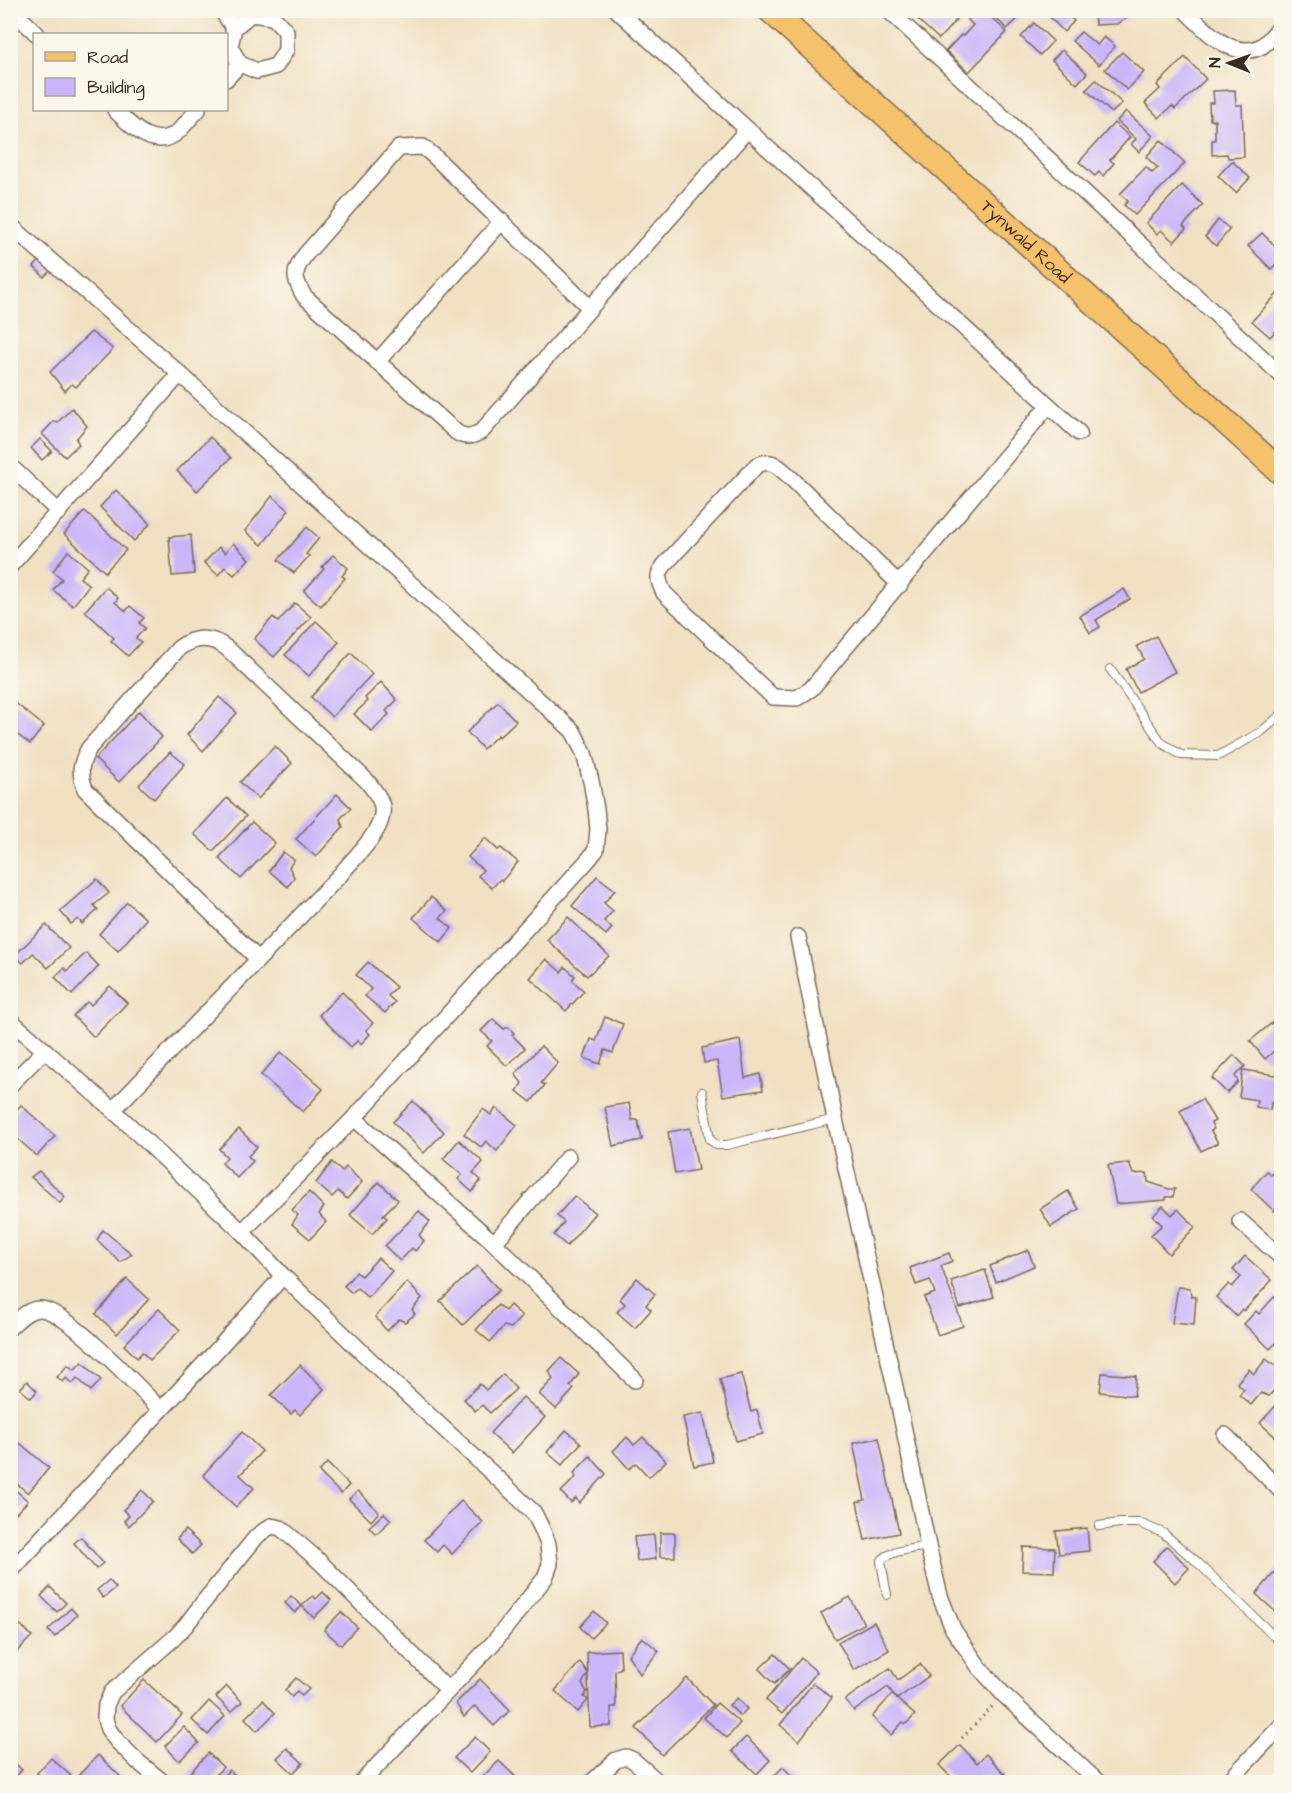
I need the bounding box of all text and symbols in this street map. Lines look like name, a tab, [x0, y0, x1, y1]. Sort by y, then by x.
legend	[33, 33, 228, 111]
north arrow	[1199, 33, 1259, 93]
text: Road	[87, 45, 128, 70]
text: N	[1204, 58, 1226, 68]
text: Building	[87, 75, 145, 101]
street label: Tynwald Road	[975, 194, 1077, 289]

